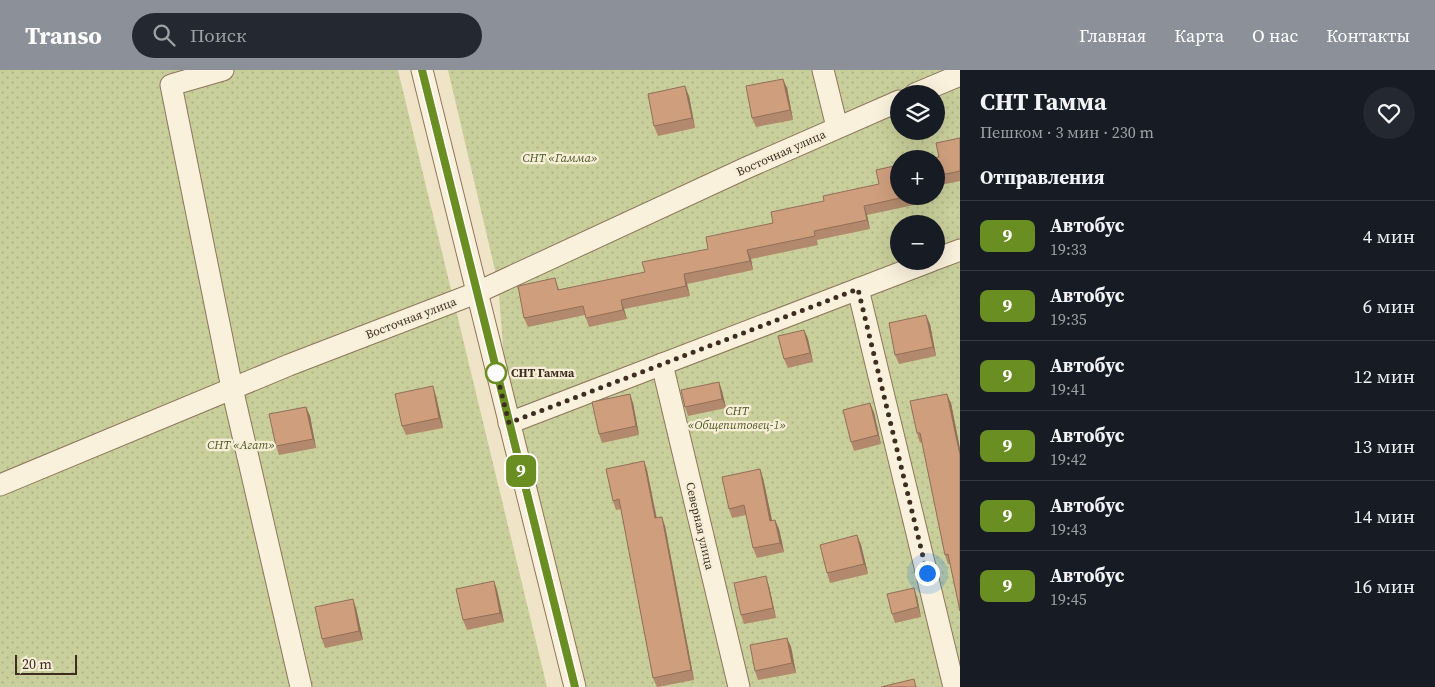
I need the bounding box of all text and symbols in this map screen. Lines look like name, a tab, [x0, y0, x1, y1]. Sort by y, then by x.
search box	[132, 13, 482, 58]
text: Transo	[25, 19, 102, 52]
icon: search	[150, 21, 178, 49]
text: Поиск	[190, 22, 247, 48]
text: Главная	[1079, 23, 1146, 48]
text: Карта	[1174, 23, 1224, 48]
text: О нас	[1252, 23, 1298, 48]
text: Контакты	[1326, 23, 1410, 48]
map controls	[890, 85, 945, 270]
button: layers	[890, 85, 945, 140]
text: СНТ Гамма	[980, 85, 1107, 118]
button: heart	[1363, 87, 1415, 139]
text: Пешком · 3 мин · 230 m	[980, 121, 1154, 143]
street label: Восточная улица	[734, 126, 829, 180]
park label: СНТ «Гамма»	[522, 150, 598, 166]
button: +	[890, 150, 945, 205]
text: Отправления	[980, 164, 1105, 190]
text: Автобус	[1050, 212, 1125, 238]
button: −	[890, 215, 945, 270]
text: 9	[1003, 223, 1012, 248]
text: 4 мин	[1363, 223, 1415, 249]
text: 19:33	[1050, 238, 1087, 260]
text: Автобус	[1050, 282, 1125, 308]
street label: Восточная улица	[363, 293, 460, 343]
text: 9	[1003, 293, 1012, 318]
text: 6 мин	[1363, 293, 1415, 319]
text: 19:35	[1050, 308, 1087, 330]
text: Автобус	[1050, 352, 1125, 378]
marker: СНТ Гамма	[485, 362, 507, 384]
text: 9	[1003, 363, 1012, 388]
text: 12 мин	[1353, 363, 1415, 389]
place label: СНТ Гамма	[511, 365, 575, 381]
text: 19:41	[1050, 378, 1087, 400]
park label: СНТ «Общепитовец-1»	[688, 403, 786, 433]
text: Автобус	[1050, 422, 1125, 448]
text: 9	[1003, 433, 1012, 458]
text: 13 мин	[1353, 433, 1415, 459]
park label: СНТ «Агат»	[207, 437, 275, 453]
text: 19:42	[1050, 448, 1087, 470]
line badge: 9	[505, 455, 537, 487]
text: 9	[516, 458, 526, 483]
street label: Северная улица	[682, 481, 718, 572]
text: Автобус	[1050, 492, 1125, 518]
text: 9	[1003, 503, 1012, 528]
text: 14 мин	[1353, 503, 1415, 529]
text: 19:43	[1050, 518, 1087, 540]
your location	[915, 561, 940, 586]
text: Автобус	[1050, 562, 1125, 588]
text: 9	[1003, 573, 1012, 598]
text: 16 мин	[1353, 573, 1415, 599]
text: 19:45	[1050, 588, 1087, 610]
scale bar	[15, 652, 78, 675]
text: 20 m	[22, 654, 52, 674]

